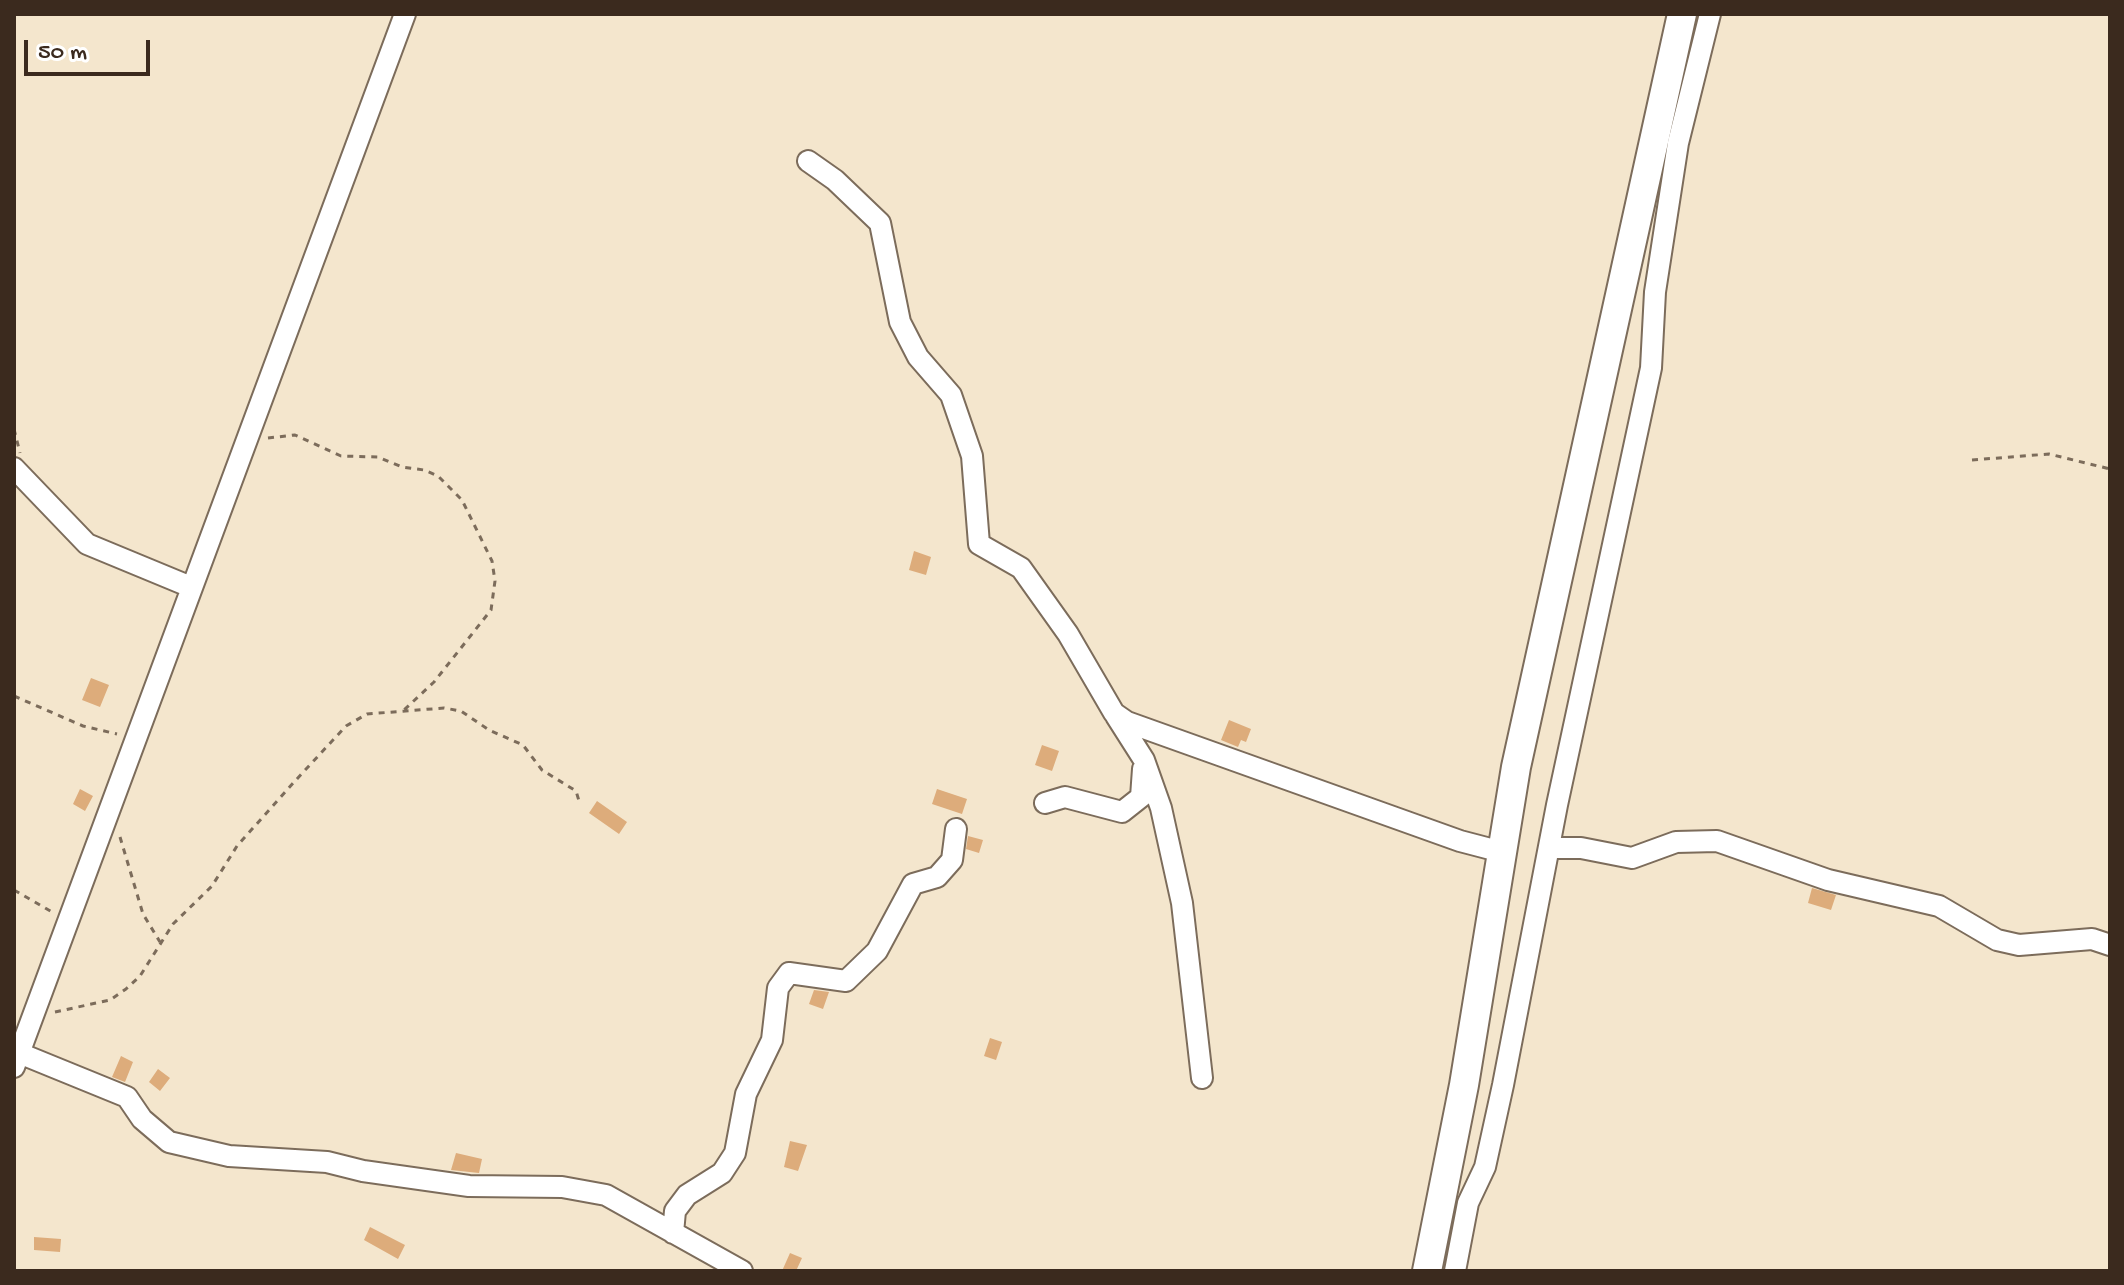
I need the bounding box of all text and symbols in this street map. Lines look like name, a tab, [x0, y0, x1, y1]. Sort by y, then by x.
scale bar	[28, 24, 154, 74]
text: 50 m	[38, 39, 87, 68]

